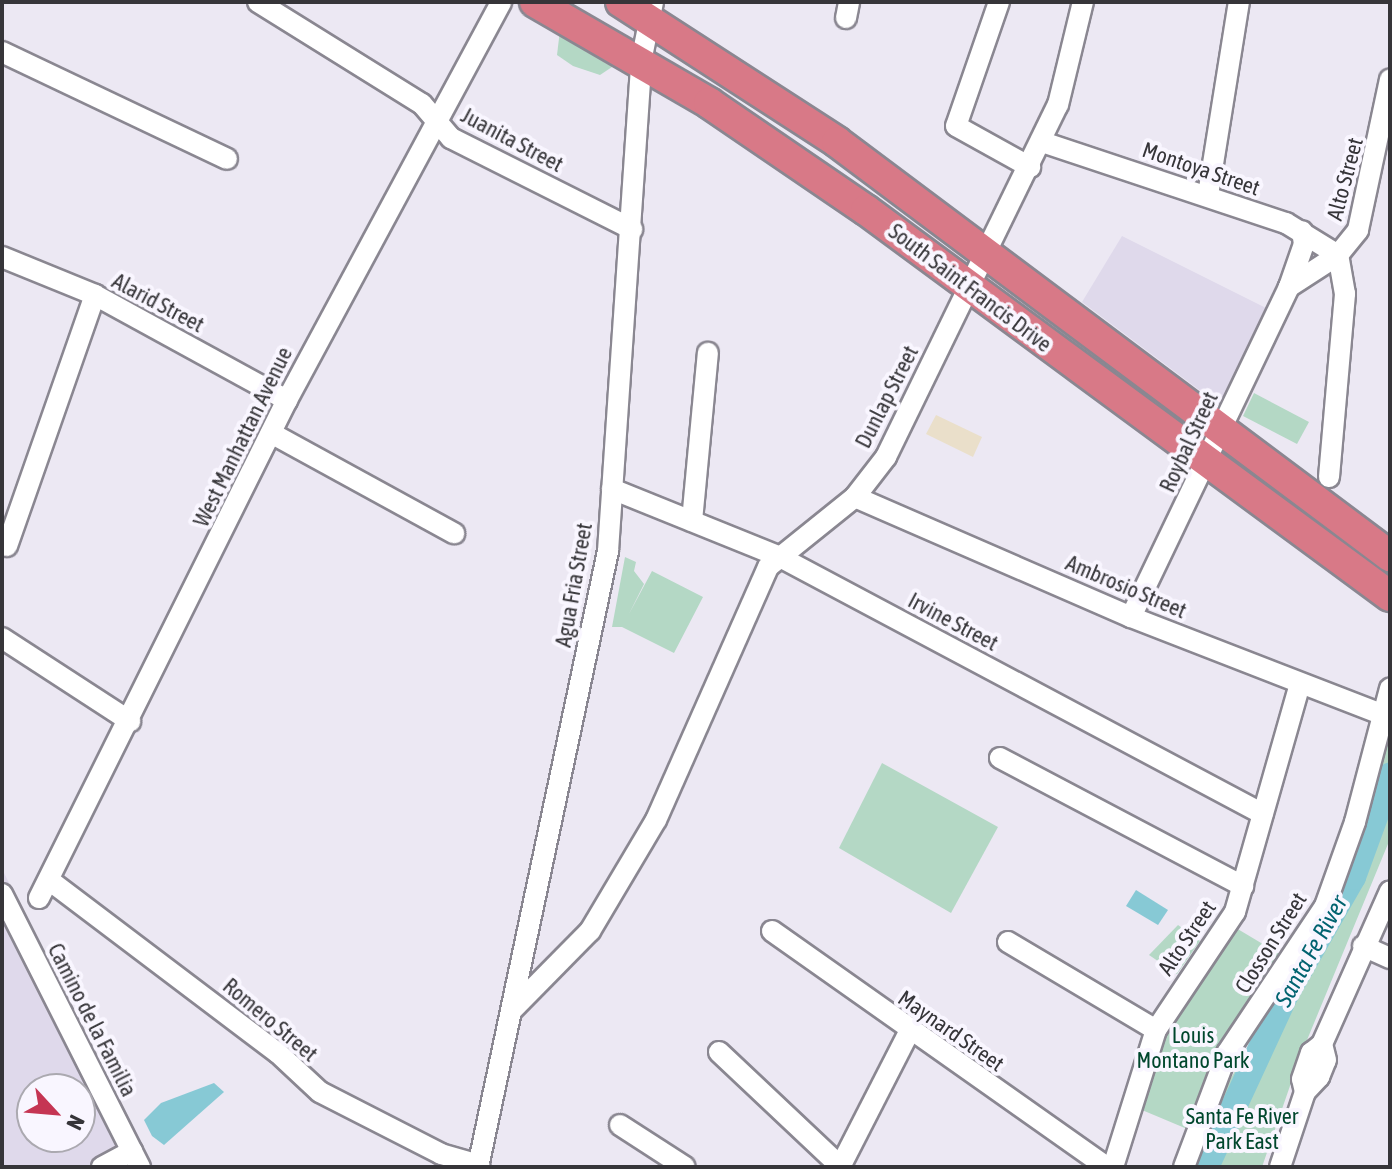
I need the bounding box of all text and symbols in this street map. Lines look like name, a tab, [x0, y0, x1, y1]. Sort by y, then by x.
street label: Juanita Street	[457, 102, 567, 178]
street label: Alto Street	[1321, 135, 1369, 223]
street label: Montoya Street	[1139, 137, 1263, 201]
street label: South Saint Francis Drive	[883, 218, 1057, 358]
street label: Alarid Street	[108, 268, 208, 338]
street label: Dunlap Street	[850, 341, 924, 453]
street label: West Manhattan Avenue	[188, 343, 298, 531]
street label: Roybal Street	[1154, 388, 1224, 496]
street label: Agua Fria Street	[550, 521, 598, 649]
street label: Ambrosio Street	[1062, 550, 1190, 624]
street label: Irvine Street	[903, 587, 1003, 657]
street label: Closson Street	[1230, 888, 1312, 998]
water label: Santa Fe River	[1269, 890, 1353, 1012]
street label: Alto Street	[1152, 896, 1222, 980]
street label: Camino de la Familia	[42, 939, 142, 1101]
street label: Romero Street	[217, 973, 323, 1067]
street label: Maynard Street	[893, 985, 1009, 1077]
park label: Louis Montano Park	[1136, 1022, 1250, 1074]
north arrow	[16, 1073, 96, 1153]
park label: Santa Fe River Park East	[1186, 1103, 1298, 1154]
text: N	[61, 1111, 90, 1134]

